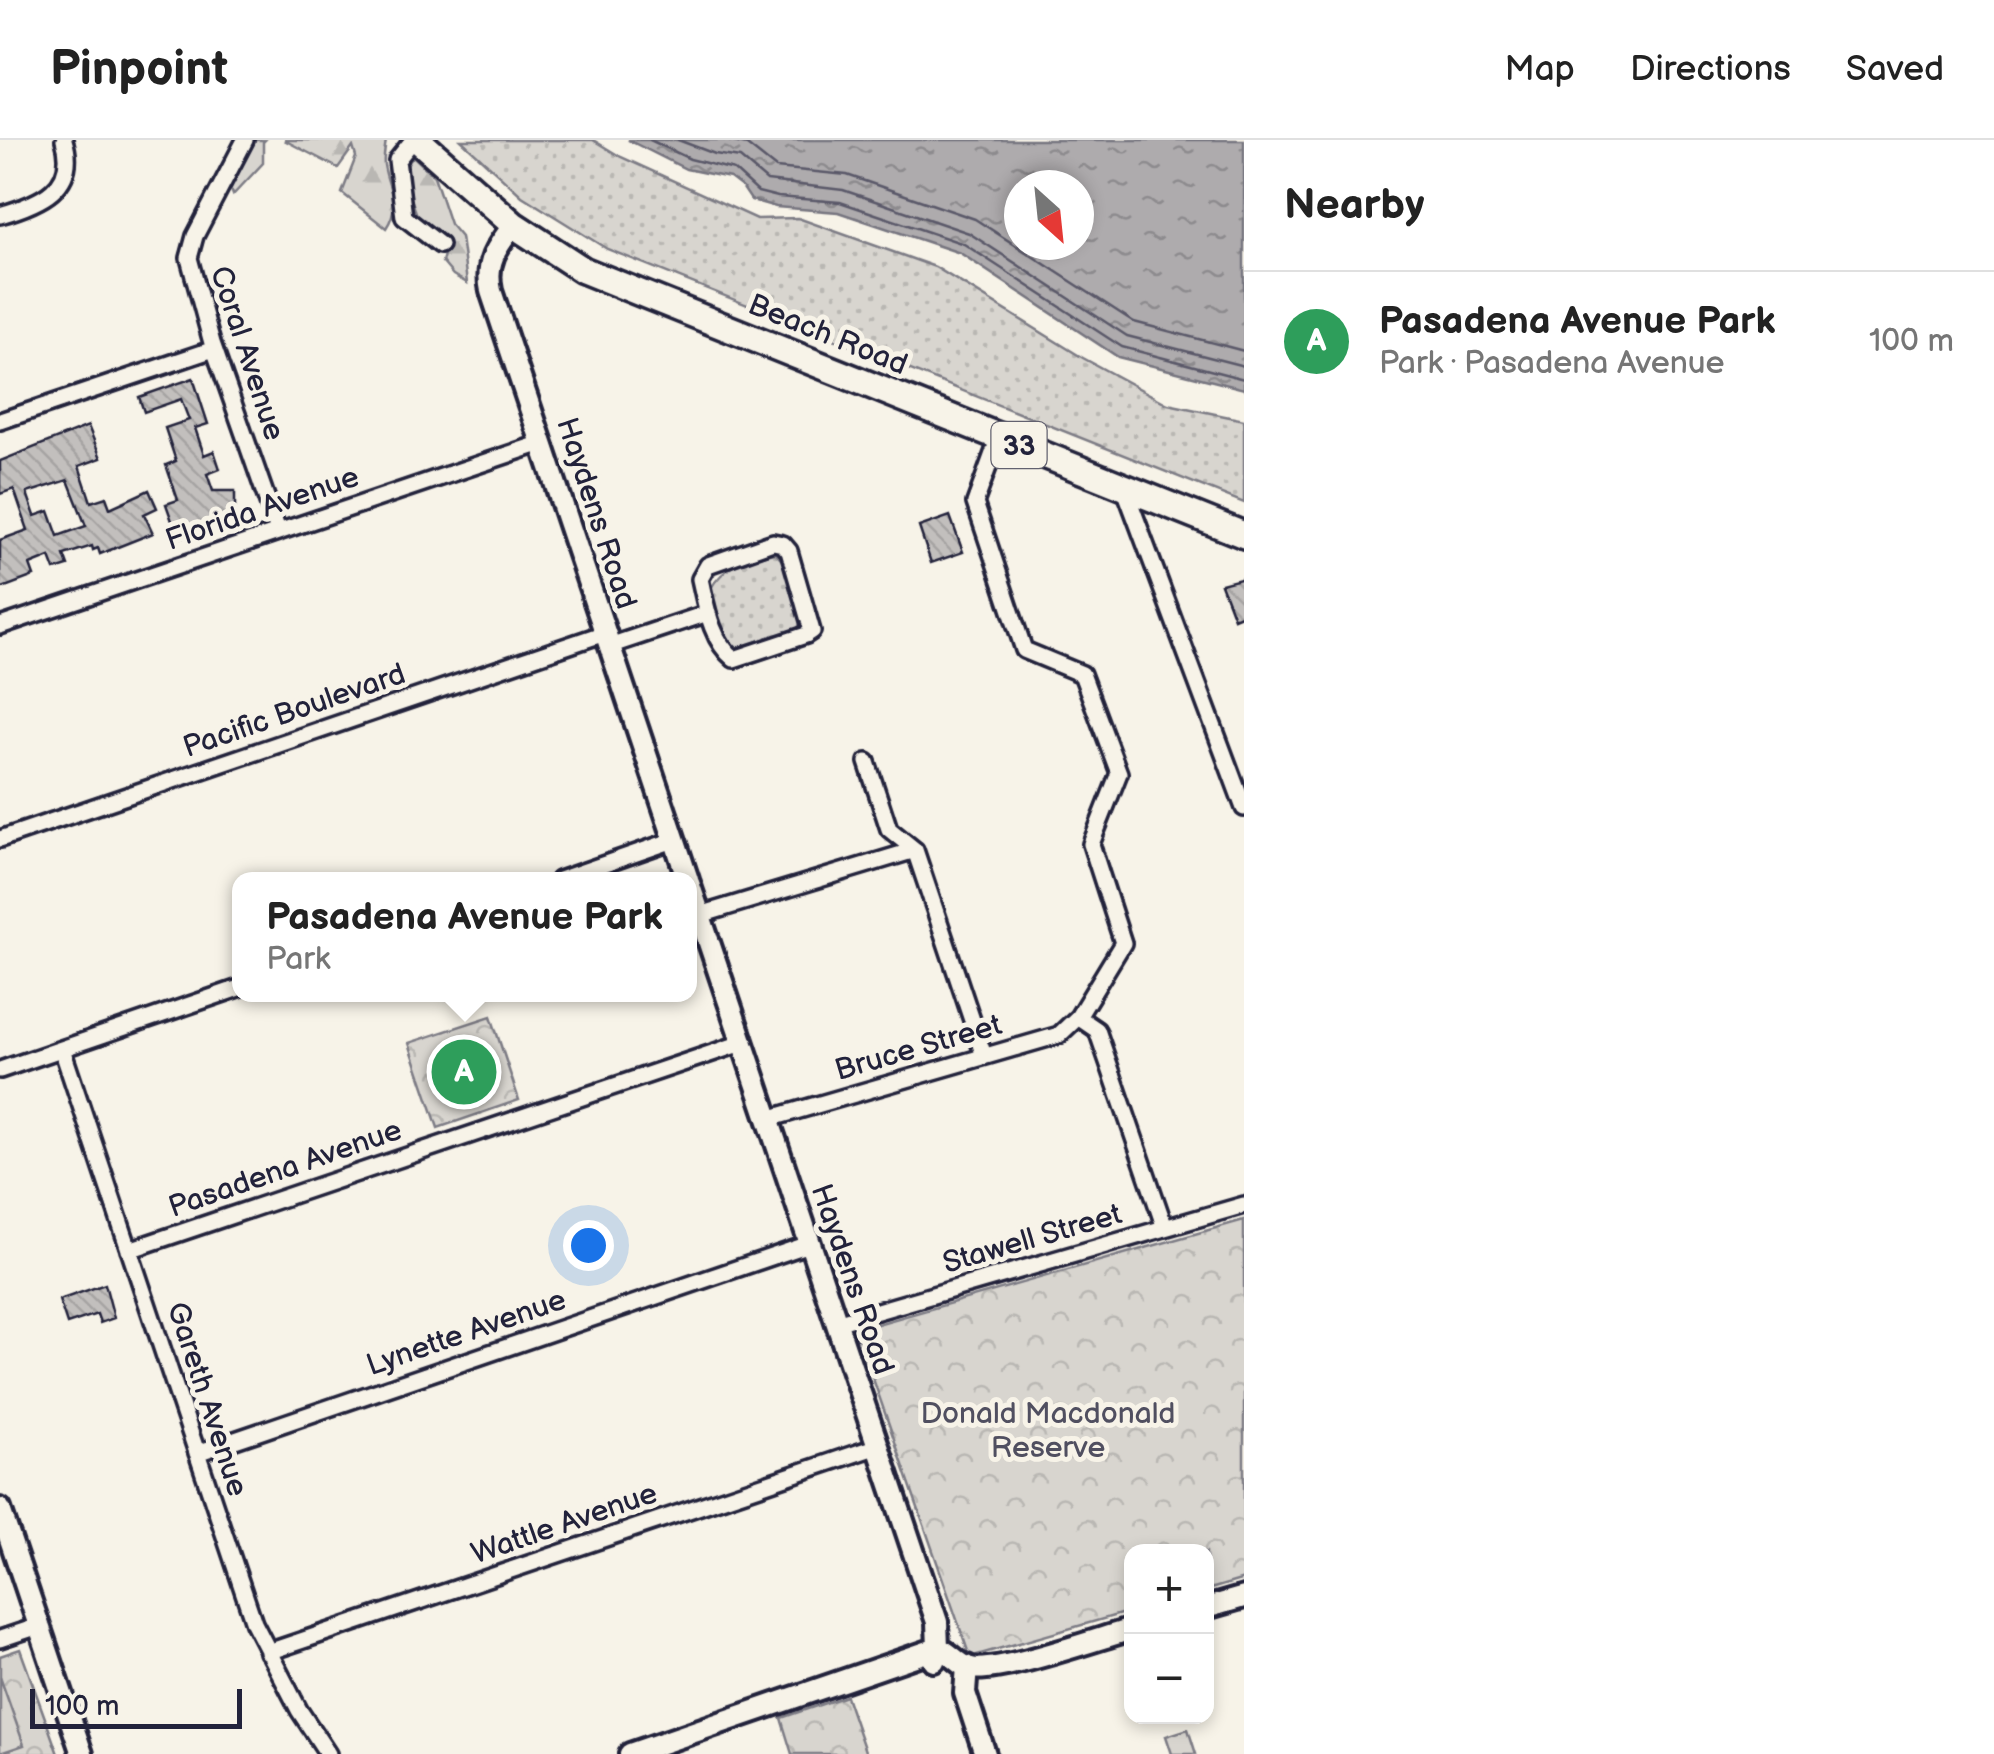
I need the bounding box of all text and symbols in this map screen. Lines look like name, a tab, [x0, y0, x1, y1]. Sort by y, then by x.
text: Pinpoint	[50, 41, 228, 98]
text: Map	[1505, 48, 1575, 91]
text: Directions	[1630, 48, 1791, 91]
text: Saved	[1846, 48, 1944, 91]
north arrow	[1004, 170, 1094, 260]
text: Nearby	[1284, 180, 1424, 231]
street label: Coral Avenue	[202, 262, 292, 445]
street label: Beach Road	[743, 287, 912, 383]
text: Pasadena Avenue Park	[1379, 299, 1775, 344]
text: A	[1307, 322, 1326, 361]
text: 100 m	[1869, 322, 1954, 361]
text: Park · Pasadena Avenue	[1379, 344, 1724, 383]
street label: Haydens Road	[548, 413, 644, 614]
road number: 33	[992, 422, 1046, 468]
street label: Florida Avenue	[161, 459, 364, 559]
street label: Pacific Boulevard	[178, 656, 410, 766]
popup	[232, 872, 697, 1002]
text: Pasadena Avenue Park	[266, 895, 663, 940]
text: Park	[266, 940, 330, 979]
street label: Bruce Street	[831, 1007, 1006, 1089]
pin: A	[432, 1034, 496, 1110]
street label: Pasadena Avenue	[164, 1112, 407, 1226]
street label: Haydens Road	[803, 1179, 901, 1379]
street label: Stawell Street	[939, 1196, 1126, 1282]
your location	[563, 1220, 614, 1271]
street label: Lynette Avenue	[362, 1282, 571, 1384]
street label: Gareth Avenue	[159, 1298, 255, 1501]
park label: Donald Macdonald Reserve	[921, 1396, 1175, 1466]
street label: Wattle Avenue	[467, 1475, 662, 1573]
map controls	[1124, 1544, 1214, 1724]
button: +	[1124, 1544, 1214, 1634]
button: −	[1124, 1634, 1214, 1724]
scale bar	[30, 1684, 242, 1728]
text: 100 m	[45, 1690, 119, 1723]

